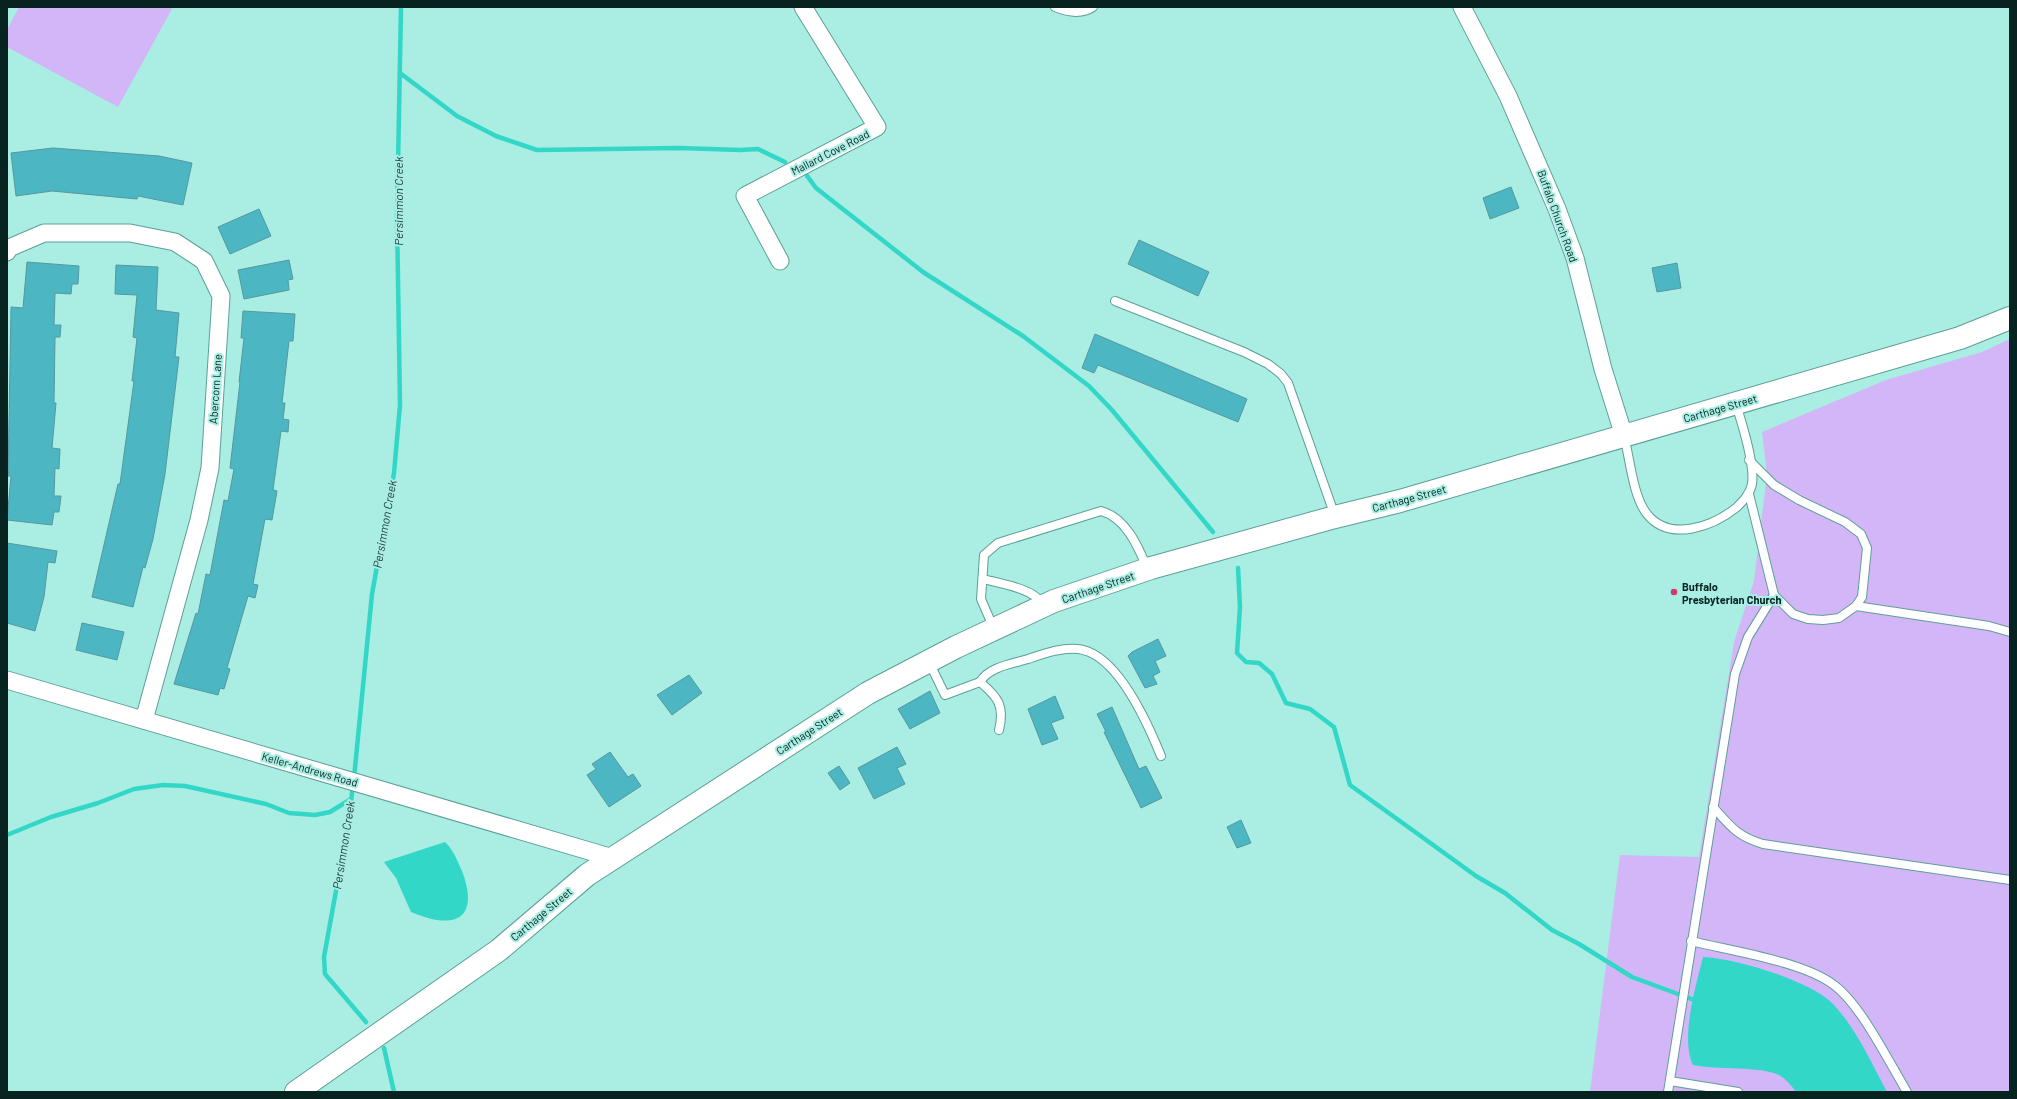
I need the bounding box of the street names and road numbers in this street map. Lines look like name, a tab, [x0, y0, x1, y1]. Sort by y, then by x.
street label: Mallard Cove Road	[789, 127, 871, 177]
street label: Buffalo Church Road	[1535, 168, 1581, 264]
street label: Abercorn Lane	[206, 354, 224, 424]
street label: Carthage Street	[1682, 391, 1758, 425]
street label: Carthage Street	[1371, 482, 1447, 514]
street label: Carthage Street	[1060, 568, 1136, 606]
street label: Carthage Street	[774, 705, 844, 757]
street label: Keller-Andrews Road	[261, 749, 359, 789]
street label: Carthage Street	[508, 885, 574, 943]

